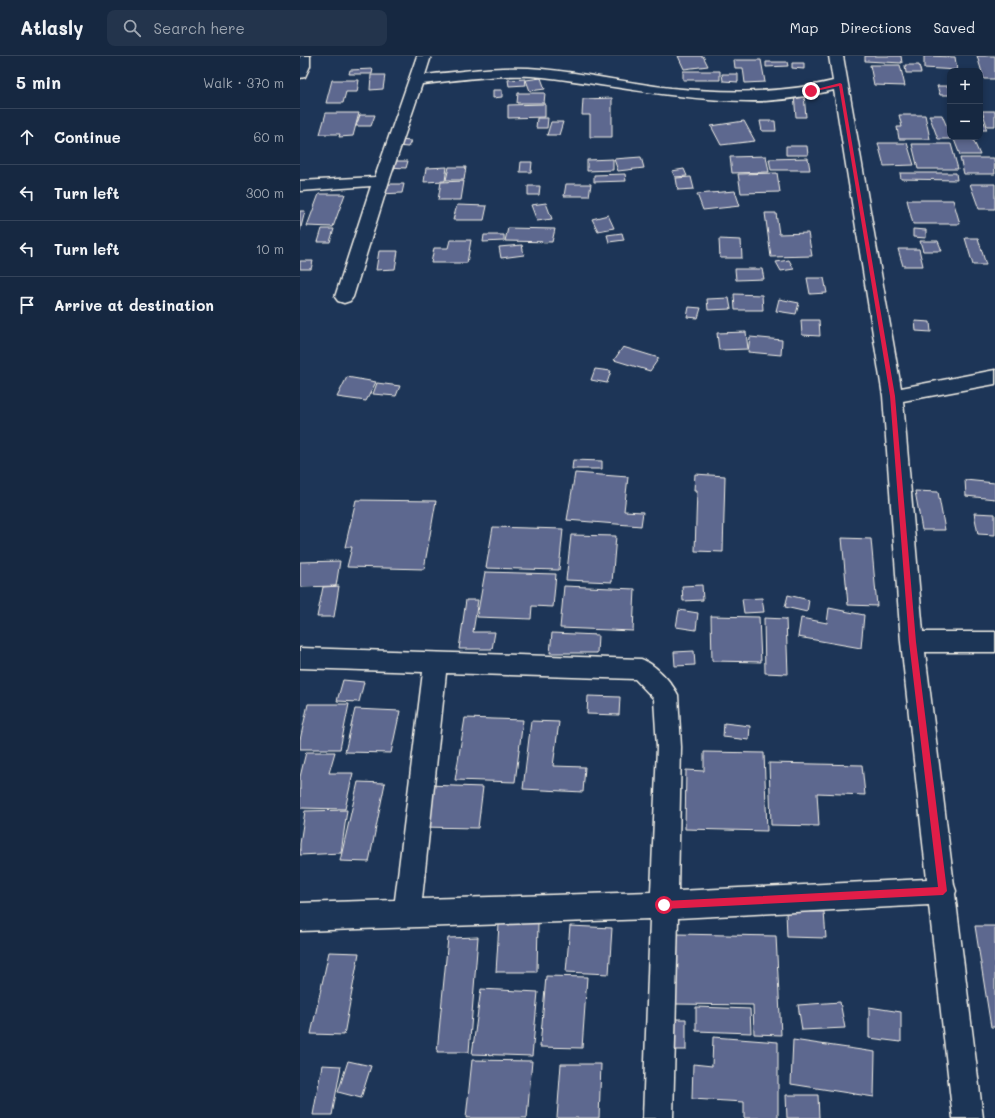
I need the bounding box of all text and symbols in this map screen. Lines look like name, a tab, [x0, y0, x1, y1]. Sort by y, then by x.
search box	[107, 10, 387, 46]
text: Atlasly	[20, 15, 83, 40]
icon: search	[121, 17, 143, 39]
text: Search here	[153, 18, 245, 38]
text: Map	[790, 18, 818, 37]
text: Directions	[840, 18, 911, 37]
text: Saved	[933, 18, 975, 37]
map controls	[947, 68, 983, 140]
button: +	[947, 68, 983, 104]
text: 5 min	[16, 71, 61, 93]
text: Walk · 370 m	[203, 74, 284, 91]
route end	[802, 82, 820, 100]
button: −	[947, 104, 983, 140]
icon: ahead	[16, 126, 38, 148]
text: Continue	[54, 127, 121, 147]
text: 60 m	[254, 128, 284, 145]
icon: left	[16, 182, 38, 204]
text: Turn left	[54, 183, 119, 203]
text: 300 m	[246, 184, 284, 201]
icon: left	[16, 238, 38, 260]
text: Turn left	[54, 239, 119, 259]
text: 10 m	[256, 240, 284, 257]
icon: arrive	[16, 294, 38, 316]
text: Arrive at destination	[54, 295, 214, 315]
route start	[655, 896, 673, 914]

